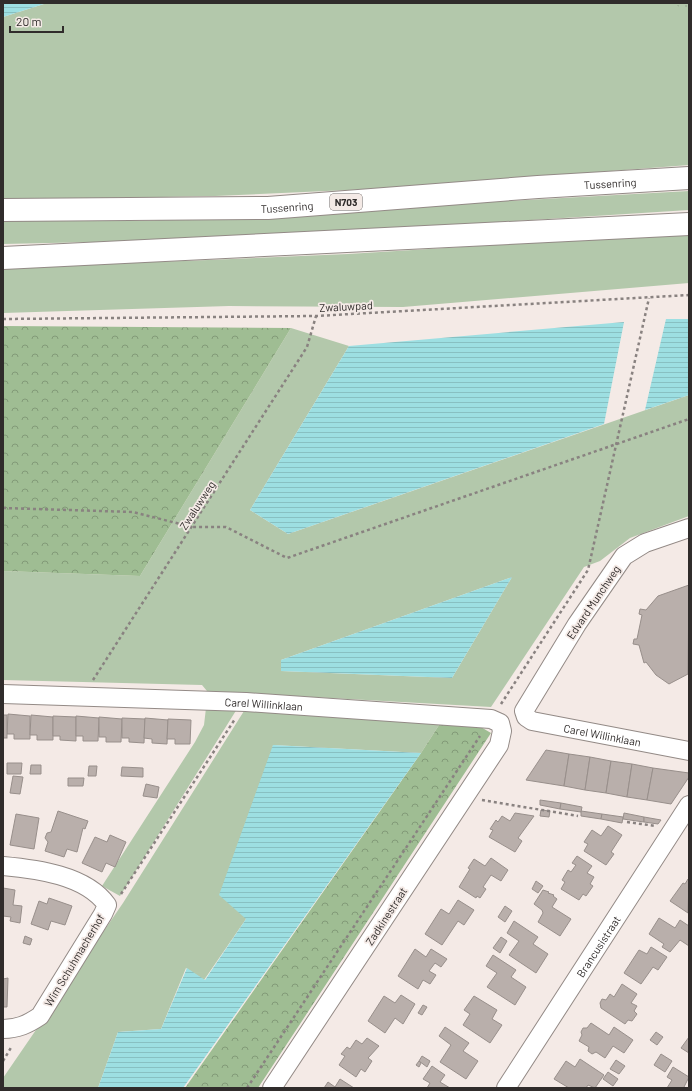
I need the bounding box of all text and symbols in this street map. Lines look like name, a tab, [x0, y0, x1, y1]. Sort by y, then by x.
scale bar	[10, 8, 63, 34]
text: 20 m	[16, 14, 42, 28]
street label: Tussenring	[583, 175, 637, 191]
road number: N703	[330, 194, 362, 210]
street label: Tussenring	[261, 198, 314, 215]
street label: Zwaluwpad	[319, 298, 373, 314]
street label: Zwaluwweg	[176, 478, 218, 532]
street label: Edvard Munchweg	[564, 563, 623, 641]
street label: Carel Willinklaan	[225, 695, 303, 712]
street label: Carel Willinklaan	[563, 721, 642, 748]
street label: Zadkinestraat	[363, 885, 409, 947]
street label: Wim Schuhmacherhof	[41, 911, 107, 1009]
street label: Brancusistraat	[573, 913, 622, 979]

